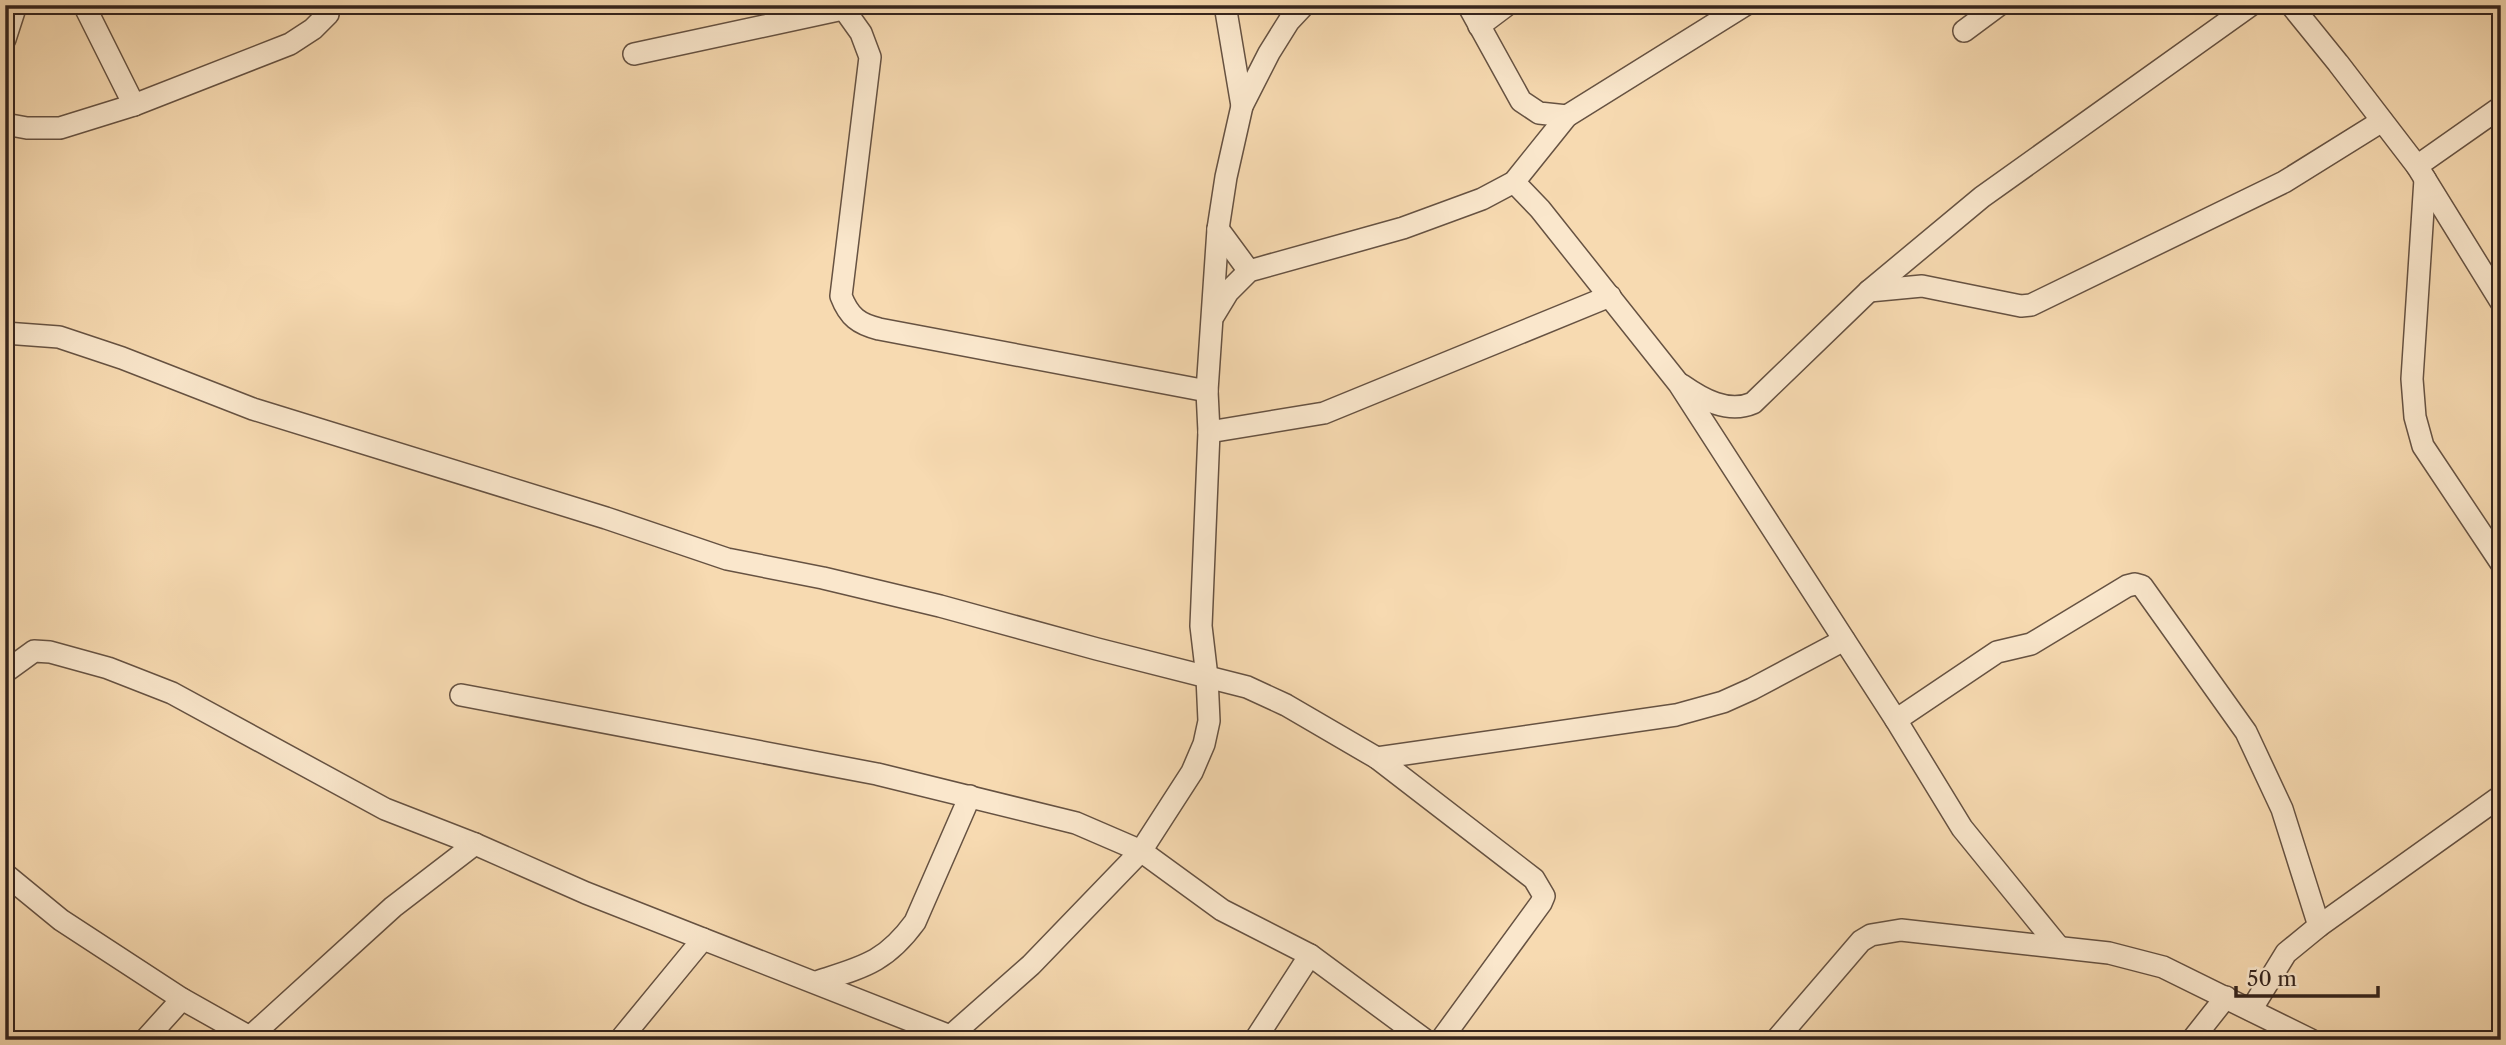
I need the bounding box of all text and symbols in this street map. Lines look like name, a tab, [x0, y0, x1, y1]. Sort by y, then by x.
scale bar	[2236, 954, 2378, 998]
text: 50 m	[2247, 966, 2297, 991]

